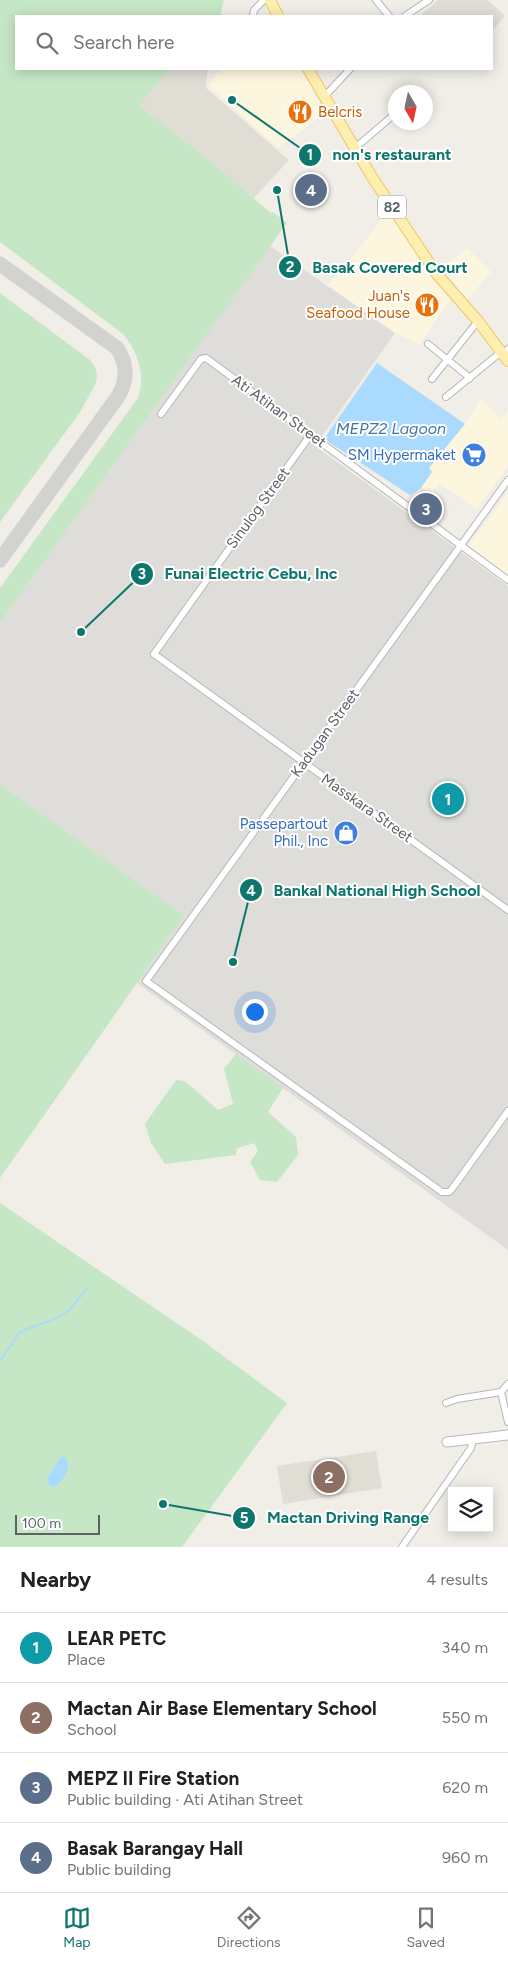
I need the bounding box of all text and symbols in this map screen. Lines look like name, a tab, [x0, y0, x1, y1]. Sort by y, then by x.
search box	[15, 15, 493, 70]
icon: search	[33, 29, 61, 57]
text: Search here	[73, 31, 175, 54]
north arrow	[388, 85, 433, 130]
restaurant icon: Belcris	[287, 99, 313, 125]
place label: Belcris	[318, 103, 362, 121]
callout: non's restaurant	[297, 139, 461, 170]
text: non's restaurant	[332, 145, 452, 164]
text: 1	[307, 146, 313, 164]
pin: 4	[295, 171, 327, 209]
road number: 82	[378, 196, 406, 218]
callout: Basak Covered Court	[277, 252, 478, 283]
text: 2	[286, 258, 295, 276]
text: Basak Covered Court	[312, 258, 468, 277]
place label: Juan's Seafood House	[306, 287, 410, 322]
restaurant icon: Juan's Seafood House	[414, 292, 440, 318]
street label: Ati Atihan Street	[228, 371, 330, 452]
water label: MEPZ2 Lagoon	[336, 419, 446, 438]
supermarket icon: SM Hypermaket	[461, 442, 487, 468]
place label: SM Hypermaket	[348, 446, 456, 464]
street label: Sinulog Street	[223, 464, 294, 552]
pin: 3	[410, 490, 442, 528]
callout: Funai Electric Cebu, Inc	[129, 558, 347, 589]
text: Funai Electric Cebu, Inc	[164, 564, 338, 583]
text: 3	[138, 565, 146, 583]
street label: Kadugan Street	[287, 685, 363, 781]
street label: Masskara Street	[318, 770, 416, 846]
pin: 1	[432, 780, 464, 818]
place label: Passepartout Phil., Inc	[240, 815, 328, 850]
shop icon: Passepartout Phil., Inc	[333, 820, 359, 846]
callout: Bankal National High School	[239, 875, 491, 906]
text: Bankal National High School	[274, 881, 480, 900]
text: 4	[246, 882, 256, 900]
your location	[242, 999, 268, 1025]
pin: 2	[313, 1458, 345, 1496]
map controls	[448, 1487, 493, 1532]
button: layers	[448, 1487, 493, 1532]
callout: Mactan Driving Range	[232, 1502, 439, 1533]
text: Mactan Driving Range	[267, 1508, 429, 1527]
text: 5	[240, 1509, 249, 1527]
scale bar	[15, 1512, 100, 1535]
text: 100 m	[22, 1515, 61, 1532]
text: Nearby	[20, 1567, 91, 1592]
text: 4 results	[427, 1570, 488, 1589]
text: LEAR PETC	[67, 1627, 166, 1650]
text: 1	[33, 1638, 39, 1657]
text: 340 m	[442, 1638, 488, 1657]
text: Place	[67, 1650, 105, 1669]
text: Mactan Air Base Elementary School	[67, 1697, 377, 1720]
text: 2	[31, 1708, 41, 1727]
text: 550 m	[442, 1708, 488, 1727]
text: School	[67, 1720, 117, 1739]
text: MEPZ II Fire Station	[67, 1767, 239, 1790]
text: 3	[32, 1778, 40, 1797]
text: 620 m	[442, 1778, 488, 1797]
text: Public building · Ati Atihan Street	[67, 1790, 303, 1809]
text: Basak Barangay Hall	[67, 1837, 243, 1860]
text: 4	[31, 1848, 41, 1867]
text: 960 m	[442, 1848, 488, 1867]
text: Public building	[67, 1860, 171, 1879]
tab: Map	[63, 1904, 91, 1951]
tab: Directions	[217, 1904, 281, 1951]
tab: Saved	[406, 1904, 445, 1951]

